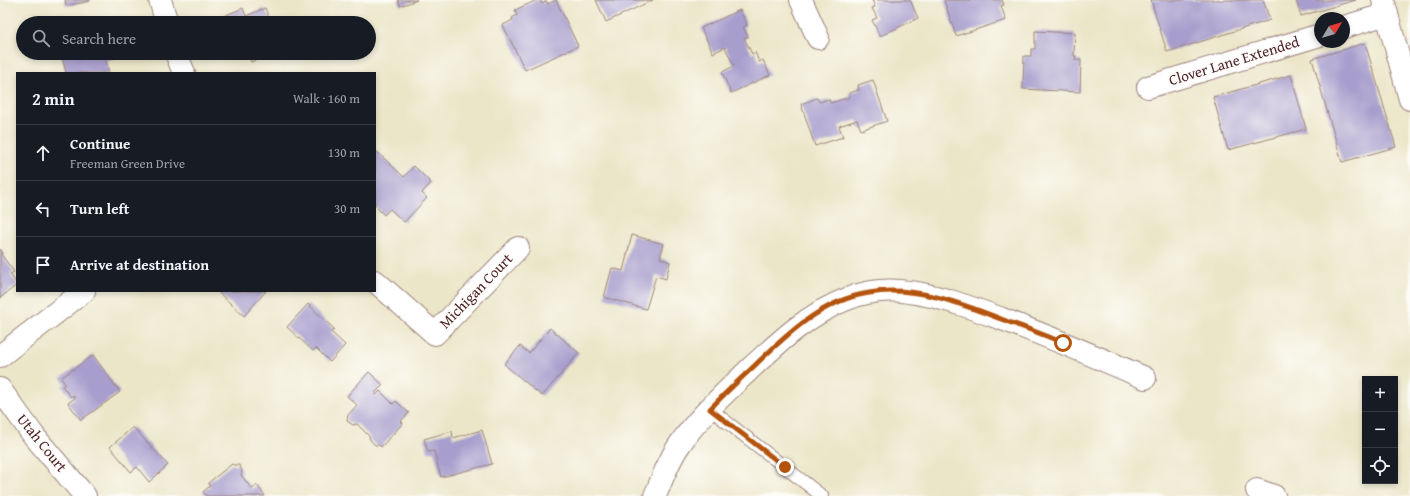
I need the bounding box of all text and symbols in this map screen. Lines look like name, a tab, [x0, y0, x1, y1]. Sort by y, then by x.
north arrow	[1314, 12, 1350, 48]
search box	[16, 16, 376, 60]
icon: search	[30, 27, 52, 49]
text: Search here	[62, 28, 136, 49]
street label: Clover Lane Extended	[1166, 31, 1302, 90]
text: 2 min	[32, 86, 74, 111]
text: Walk · 160 m	[293, 89, 360, 108]
text: Continue	[70, 133, 131, 154]
icon: ahead	[32, 142, 54, 164]
text: 130 m	[328, 143, 360, 162]
text: Freeman Green Drive	[70, 154, 185, 173]
icon: left	[32, 198, 54, 220]
text: Turn left	[70, 198, 129, 219]
text: 30 m	[334, 199, 360, 218]
street label: Michigan Court	[434, 248, 517, 333]
icon: arrive	[32, 254, 54, 276]
text: Arrive at destination	[70, 254, 209, 275]
route start	[1054, 334, 1072, 352]
map controls	[1362, 376, 1398, 484]
button: +	[1362, 376, 1398, 412]
street label: Utah Court	[12, 409, 73, 477]
button: −	[1362, 412, 1398, 448]
button: locate	[1362, 448, 1398, 484]
route end	[776, 458, 794, 476]

